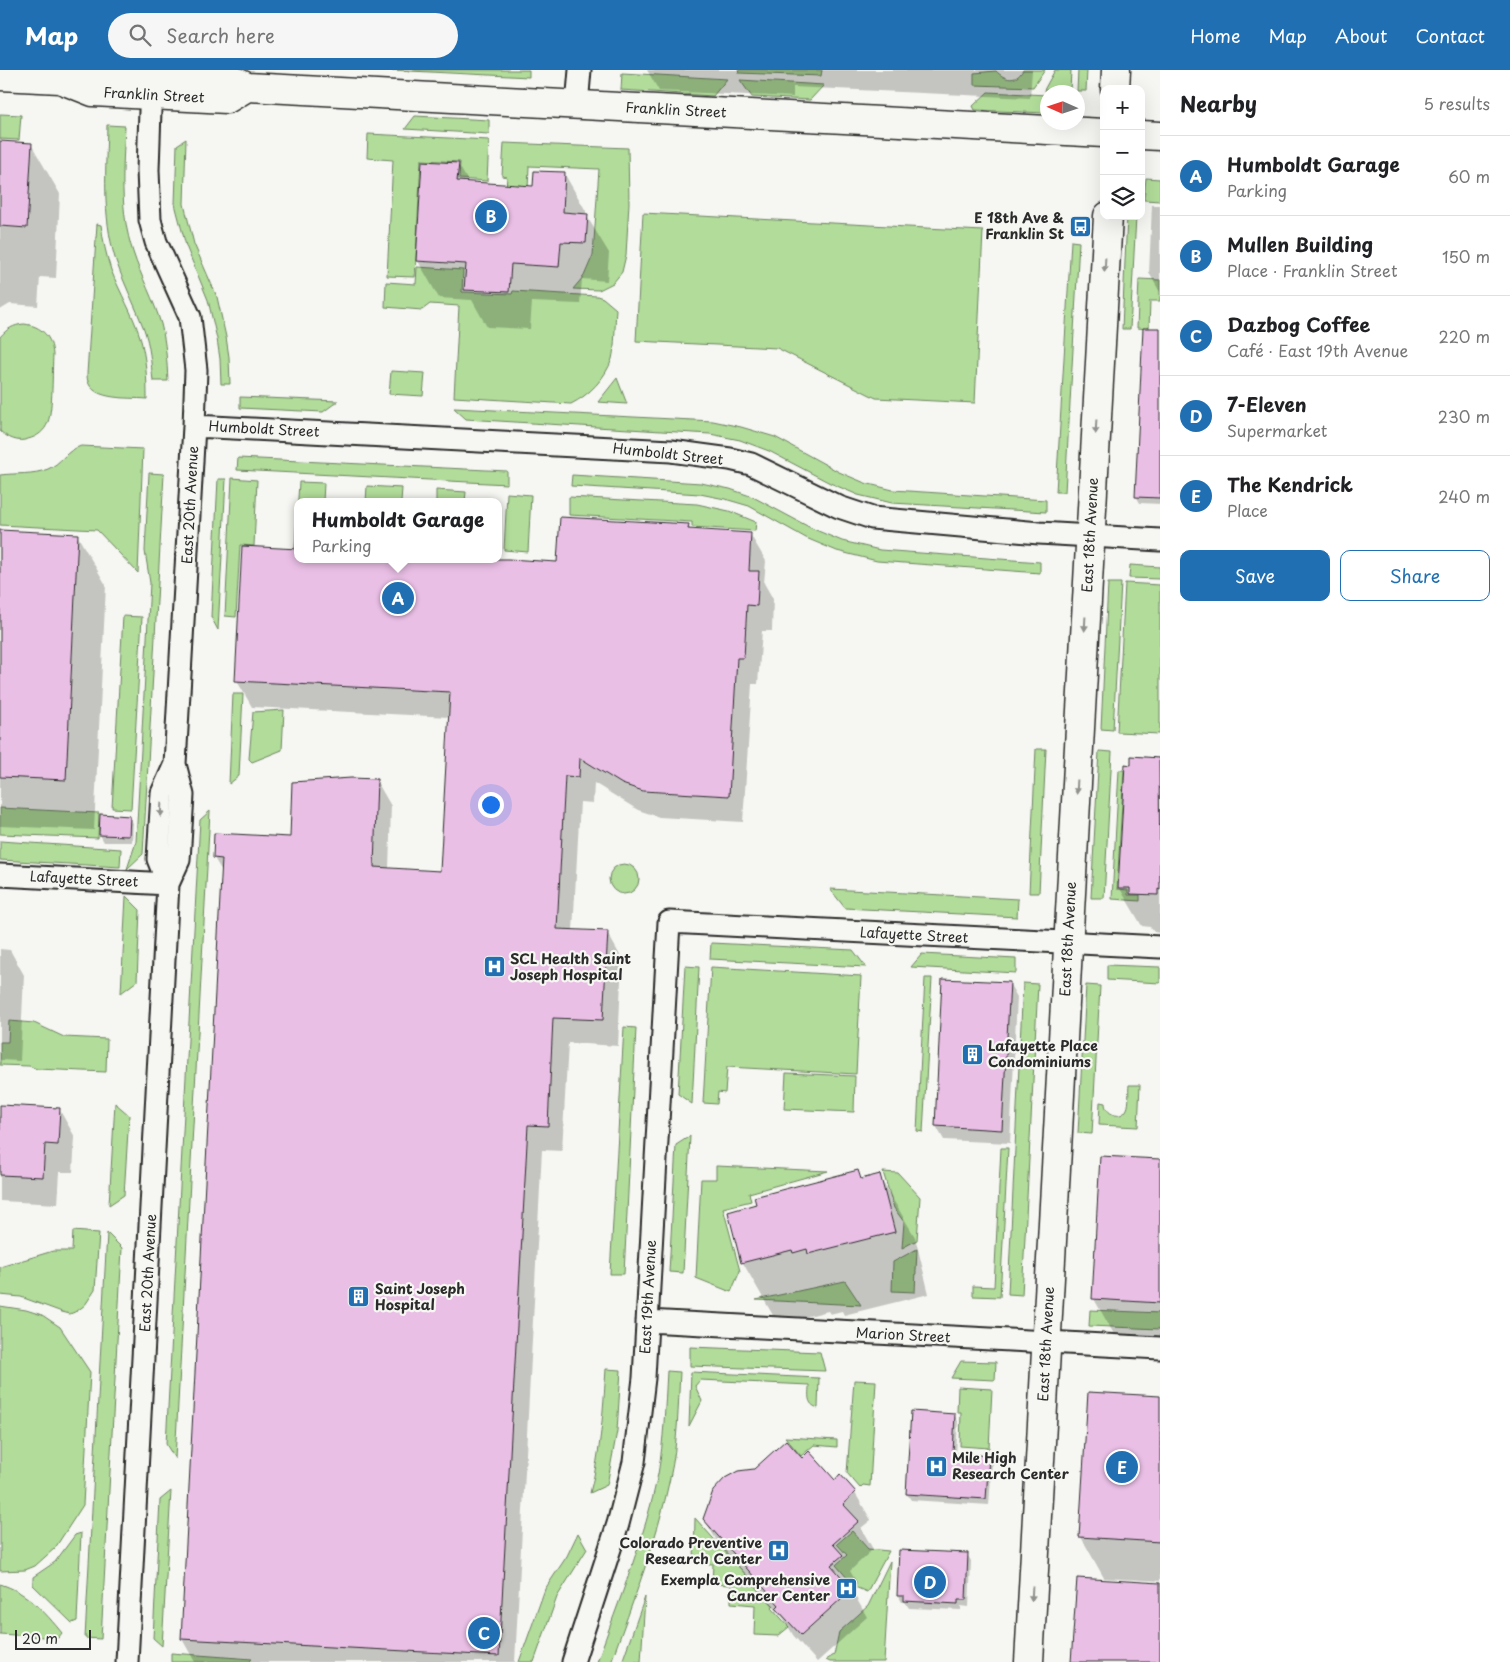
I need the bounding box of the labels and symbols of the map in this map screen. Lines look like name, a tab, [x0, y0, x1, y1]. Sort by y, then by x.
street label: Franklin Street	[103, 81, 205, 108]
north arrow	[1040, 85, 1085, 130]
street label: Franklin Street	[625, 96, 727, 123]
pin: B	[475, 197, 507, 235]
place label: E 18th Ave & Franklin St	[974, 207, 1065, 244]
bus stop icon: E 18th Ave & Franklin St	[1068, 214, 1092, 238]
one-way arrow	[1101, 257, 1109, 273]
street label: Humboldt Street	[208, 415, 320, 442]
one-way arrow	[1092, 419, 1100, 435]
street label: Humboldt Street	[612, 437, 725, 470]
street label: East 20th Avenue	[176, 445, 203, 565]
street label: East 18th Avenue	[1076, 477, 1103, 593]
pin: A	[382, 579, 414, 617]
one-way arrow	[1081, 617, 1089, 633]
one-way arrow	[1072, 779, 1080, 795]
your location	[478, 792, 504, 818]
one-way arrow	[157, 802, 165, 818]
street label: Lafayette Street	[29, 865, 139, 892]
street label: East 18th Avenue	[1054, 881, 1081, 997]
street label: Lafayette Street	[859, 921, 969, 948]
place label: SCL Health Saint Joseph Hospital	[510, 948, 631, 985]
hospital icon: SCL Health Saint Joseph Hospital	[482, 955, 506, 979]
place label: Lafayette Place Condominiums	[988, 1035, 1098, 1072]
building icon: Lafayette Place Condominiums	[960, 1042, 984, 1066]
street label: East 20th Avenue	[134, 1213, 161, 1333]
street label: East 19th Avenue	[634, 1239, 661, 1355]
place label: Saint Joseph Hospital	[375, 1278, 465, 1315]
building icon: Saint Joseph Hospital	[347, 1285, 371, 1309]
street label: East 18th Avenue	[1032, 1286, 1059, 1402]
street label: Marion Street	[855, 1322, 951, 1347]
place label: Mile High Research Center	[952, 1447, 1069, 1484]
pin: E	[1106, 1448, 1138, 1486]
hospital icon: Mile High Research Center	[924, 1454, 948, 1478]
place label: Colorado Preventive Research Center	[620, 1532, 763, 1569]
hospital icon: Colorado Preventive Research Center	[766, 1539, 790, 1563]
pin: D	[914, 1563, 946, 1601]
place label: Exempla Comprehensive Cancer Center	[661, 1569, 831, 1606]
hospital icon: Exempla Comprehensive Cancer Center	[834, 1576, 858, 1600]
one-way arrow	[1028, 1587, 1036, 1603]
pin: C	[468, 1614, 500, 1652]
scale bar	[15, 1627, 91, 1650]

